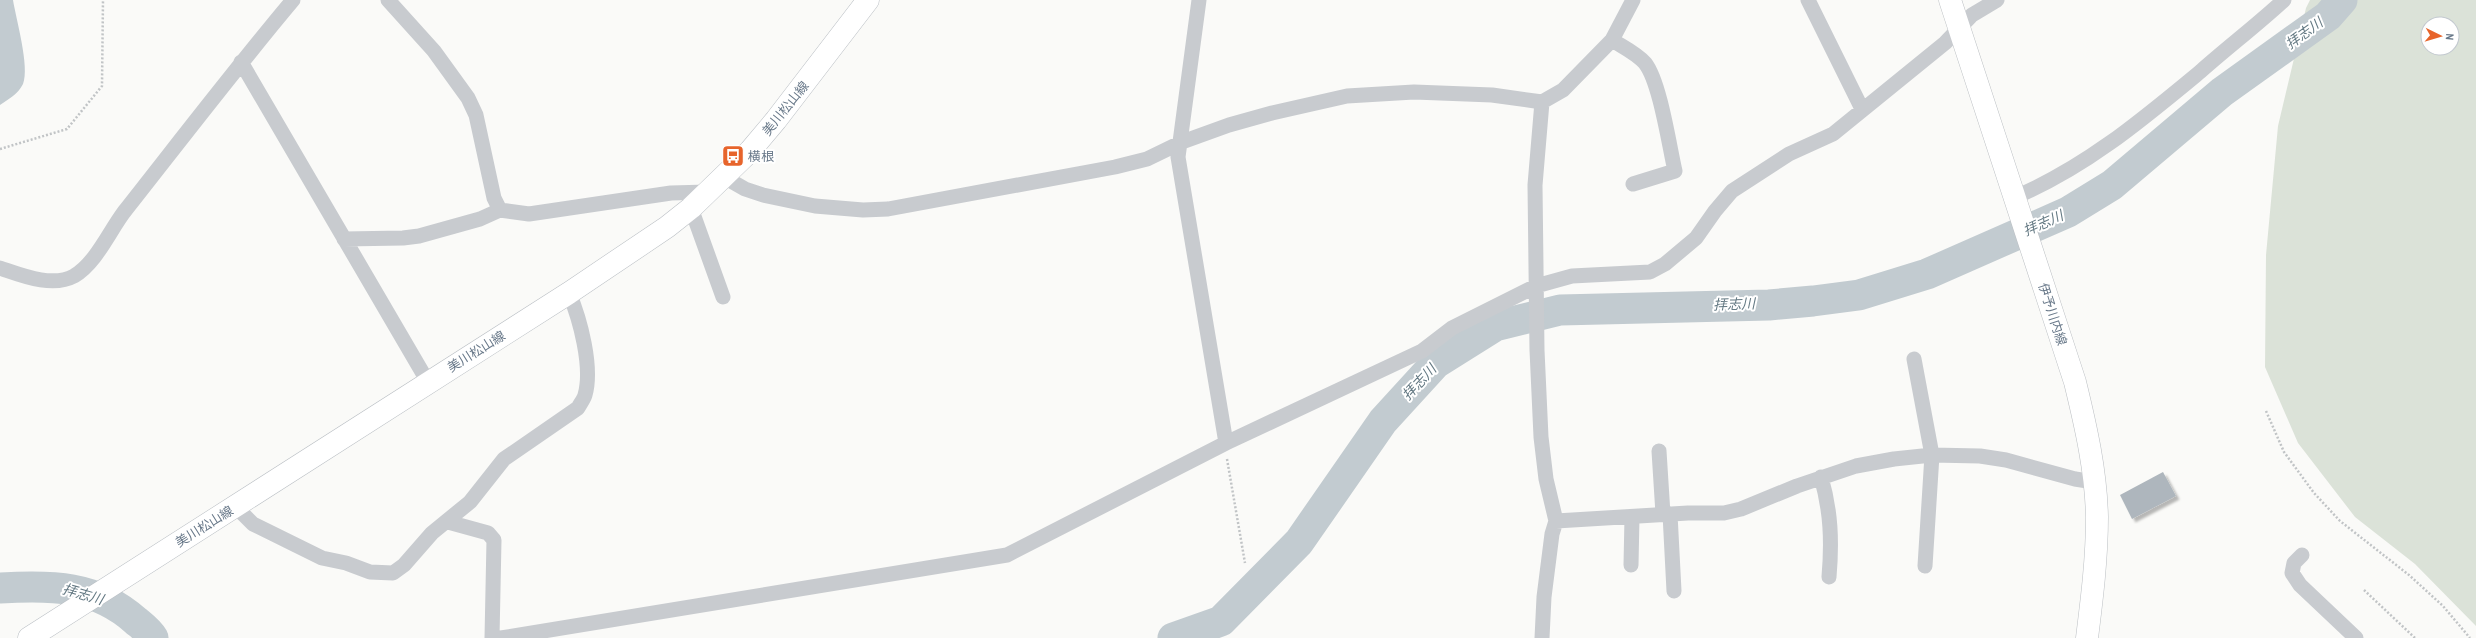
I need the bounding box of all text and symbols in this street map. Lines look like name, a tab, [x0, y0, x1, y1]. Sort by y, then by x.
water label: 拝志川	[2282, 12, 2328, 53]
north arrow	[2420, 16, 2460, 56]
text: N	[2443, 33, 2457, 41]
street label: 美川松山線	[758, 78, 812, 139]
bus stop icon: 横根	[720, 143, 746, 169]
place label: 横根	[748, 148, 774, 165]
water label: 拝志川	[2020, 205, 2068, 240]
street label: 伊予川内線	[2034, 281, 2071, 348]
water label: 拝志川	[1713, 294, 1757, 314]
street label: 美川松山線	[444, 327, 508, 376]
water label: 拝志川	[1398, 359, 1441, 403]
street label: 美川松山線	[172, 502, 236, 551]
water label: 拝志川	[60, 580, 108, 609]

